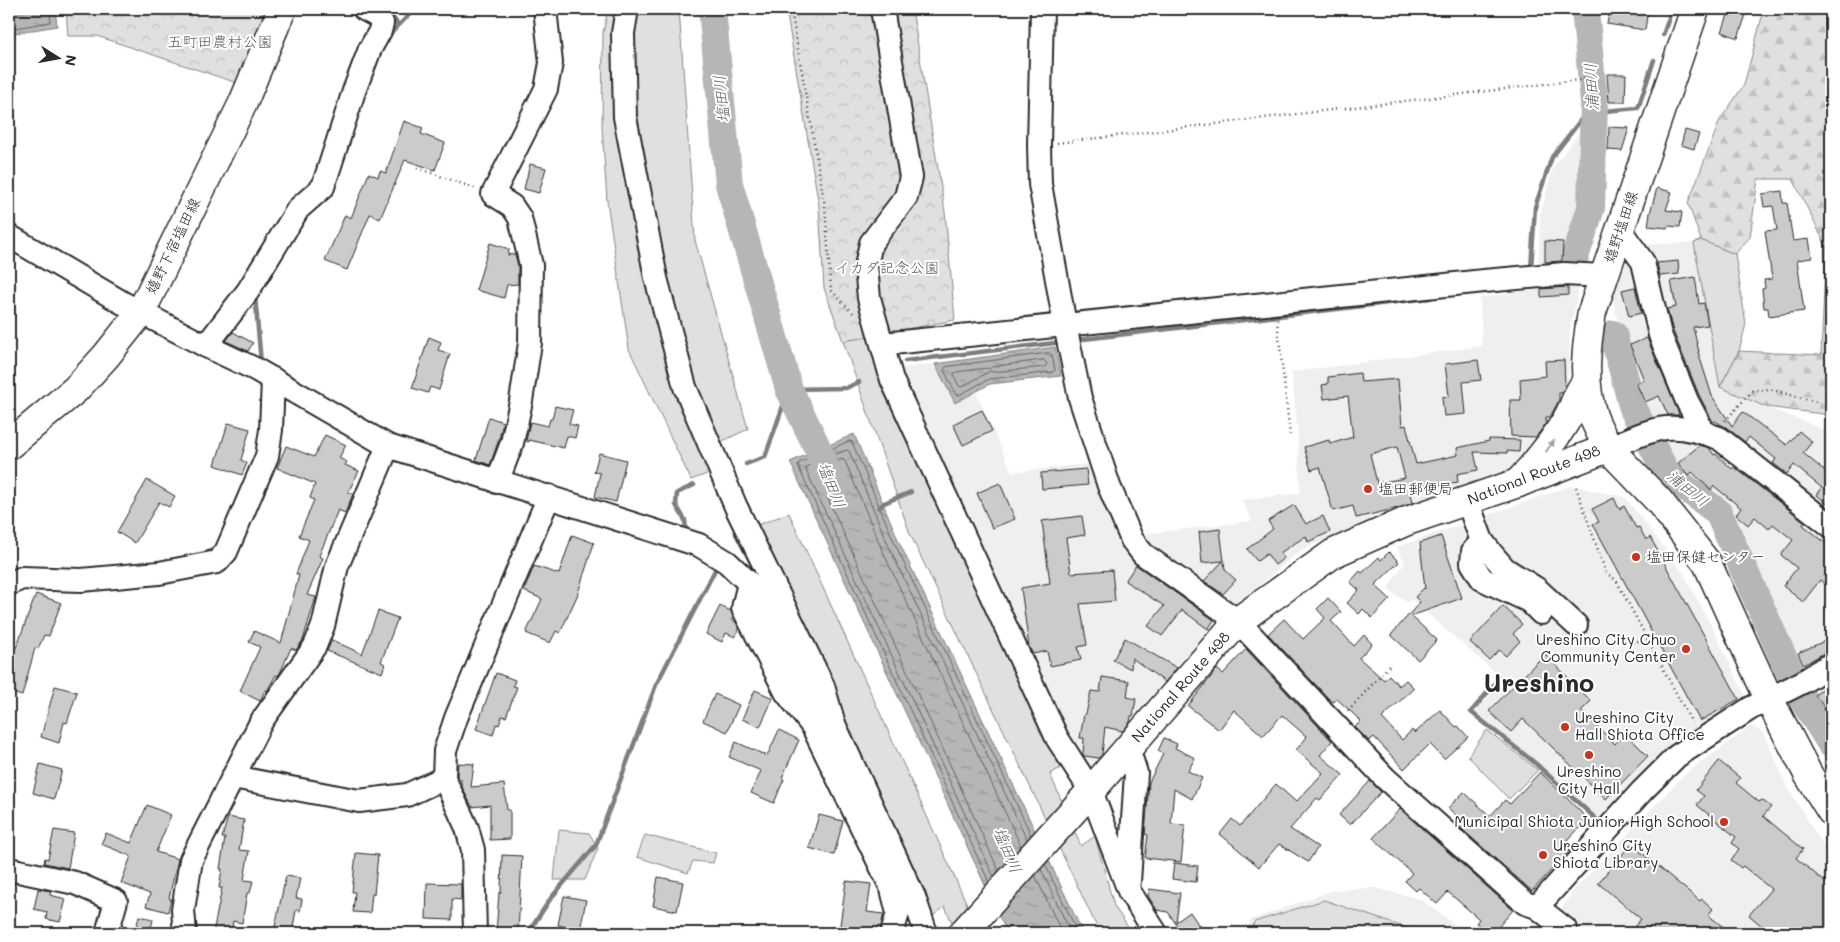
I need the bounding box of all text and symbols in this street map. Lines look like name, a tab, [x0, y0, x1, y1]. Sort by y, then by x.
park label: 五町田農村公園	[167, 31, 273, 51]
north arrow	[32, 32, 82, 82]
text: N	[61, 54, 82, 68]
water label: 浦田川	[1579, 63, 1602, 112]
water label: 塩田川	[708, 74, 733, 124]
street label: 嬉野塩田線	[1598, 188, 1642, 265]
street label: 嬉野下宿塩田線	[140, 194, 204, 297]
park label: イカダ記念公園	[834, 257, 940, 277]
street label: National Route 498	[1464, 439, 1603, 509]
one-way arrow	[1545, 439, 1555, 453]
water label: 塩田川	[814, 459, 851, 511]
water label: 浦田川	[1663, 464, 1714, 511]
place label: 塩田郵便局	[1378, 478, 1453, 498]
marker: 塩田郵便局	[1362, 483, 1374, 495]
place label: 塩田保健センター	[1646, 546, 1765, 566]
marker: 塩田保健センター	[1630, 551, 1642, 563]
street label: National Route 498	[1126, 627, 1234, 746]
place label: Ureshino City Chuo Community Center	[1536, 629, 1676, 666]
marker: Ureshino City Chuo Community Center	[1680, 643, 1692, 655]
district label: Ureshino	[1484, 666, 1594, 698]
place label: Ureshino City Hall Shiota Office	[1575, 707, 1705, 744]
marker: Ureshino City Hall Shiota Office	[1559, 721, 1571, 733]
marker: Ureshino City Hall	[1583, 749, 1595, 761]
place label: Ureshino City Hall	[1557, 761, 1621, 798]
place label: Municipal Shiota Junior High School	[1454, 811, 1714, 831]
marker: Municipal Shiota Junior High School	[1718, 816, 1730, 828]
water label: 塩田川	[989, 824, 1028, 876]
place label: Ureshino City Shiota Library	[1553, 835, 1659, 872]
marker: Ureshino City Shiota Library	[1537, 849, 1549, 861]

